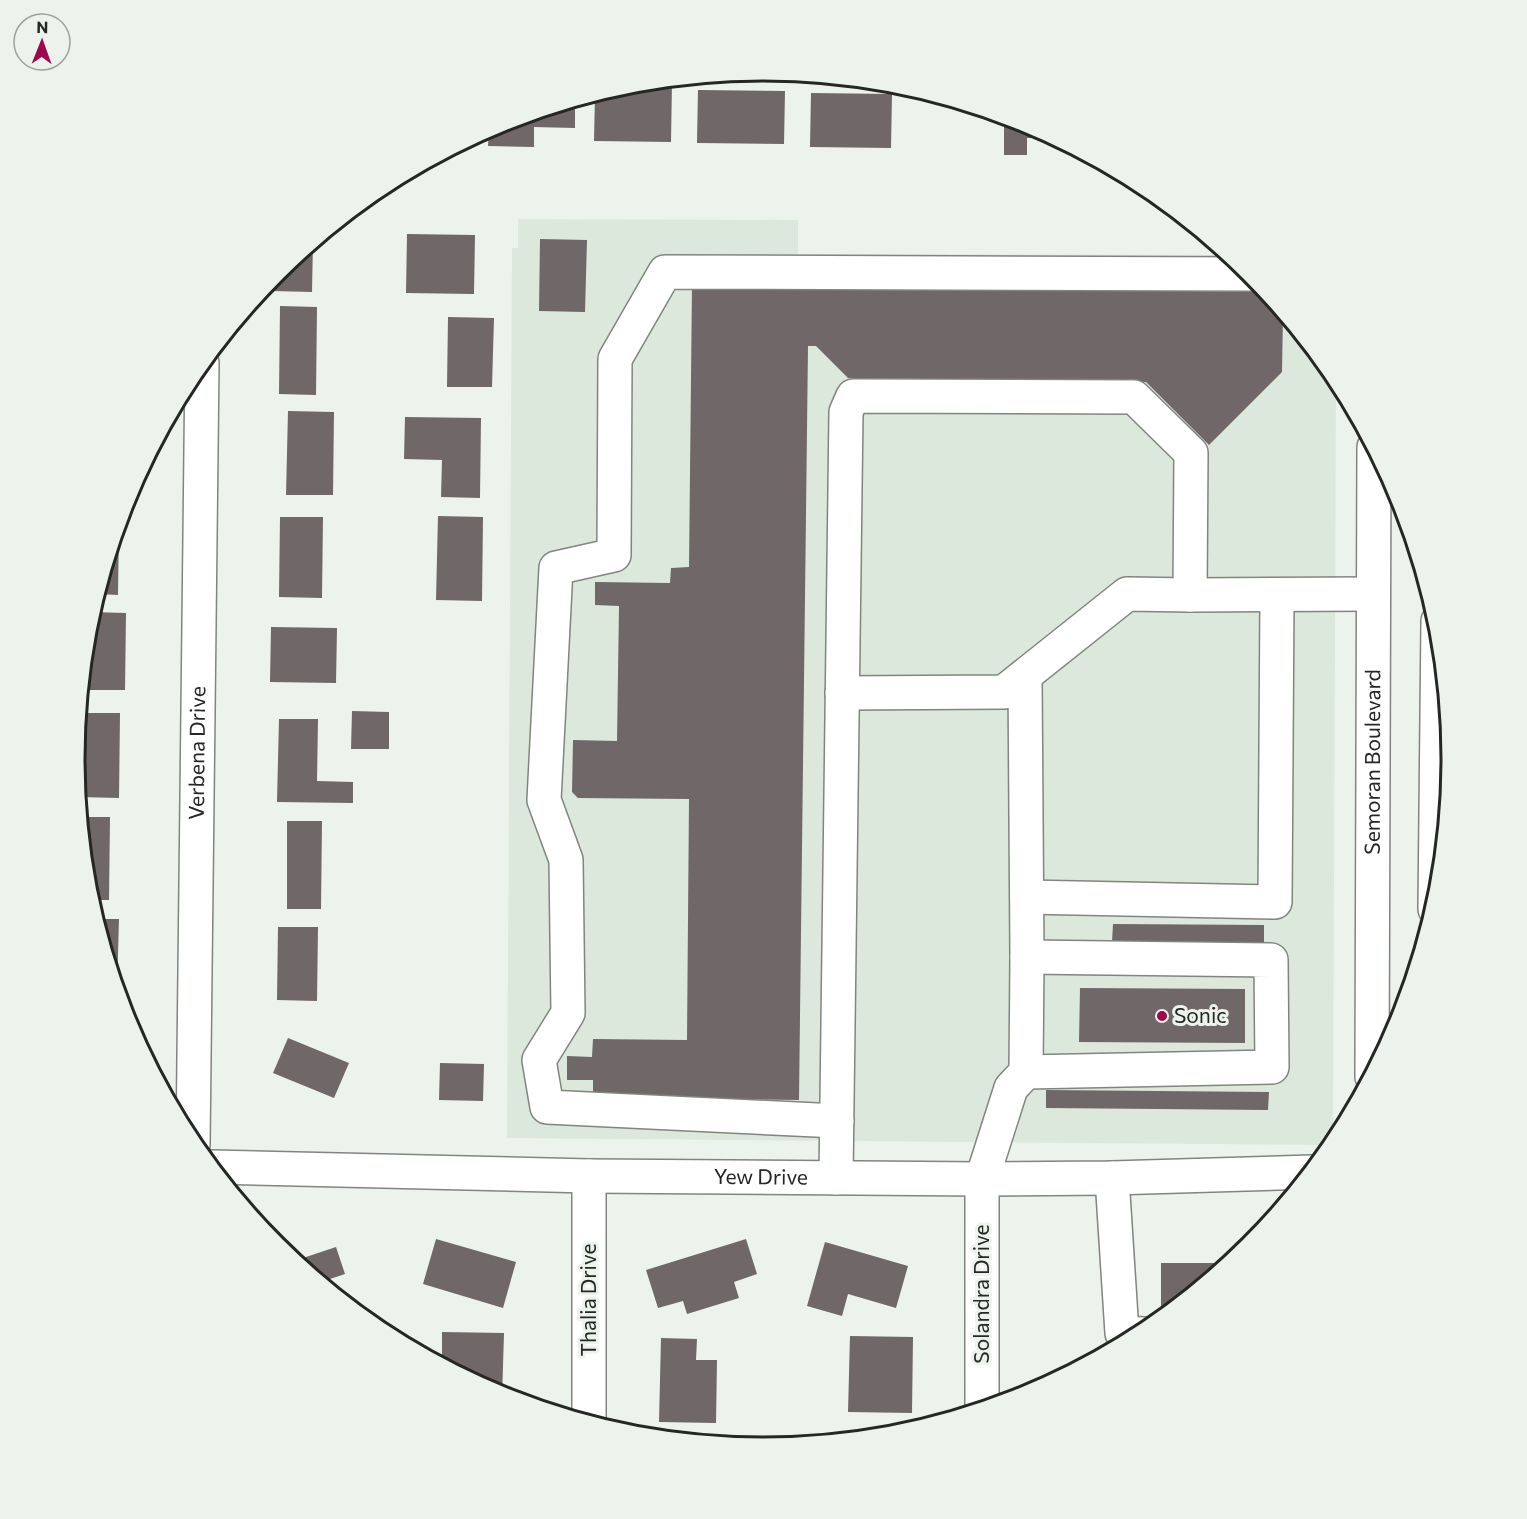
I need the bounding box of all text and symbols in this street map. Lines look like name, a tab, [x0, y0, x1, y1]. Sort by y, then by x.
north arrow	[12, 12, 72, 72]
text: N	[36, 17, 48, 36]
street label: Semoran Boulevard	[1359, 669, 1384, 855]
street label: Verbena Drive	[183, 686, 209, 820]
place label: Sonic	[1174, 1002, 1227, 1027]
marker: Sonic	[1155, 1009, 1169, 1023]
street label: Yew Drive	[714, 1163, 808, 1189]
street label: Solandra Drive	[968, 1224, 993, 1364]
street label: Thalia Drive	[575, 1244, 600, 1356]

